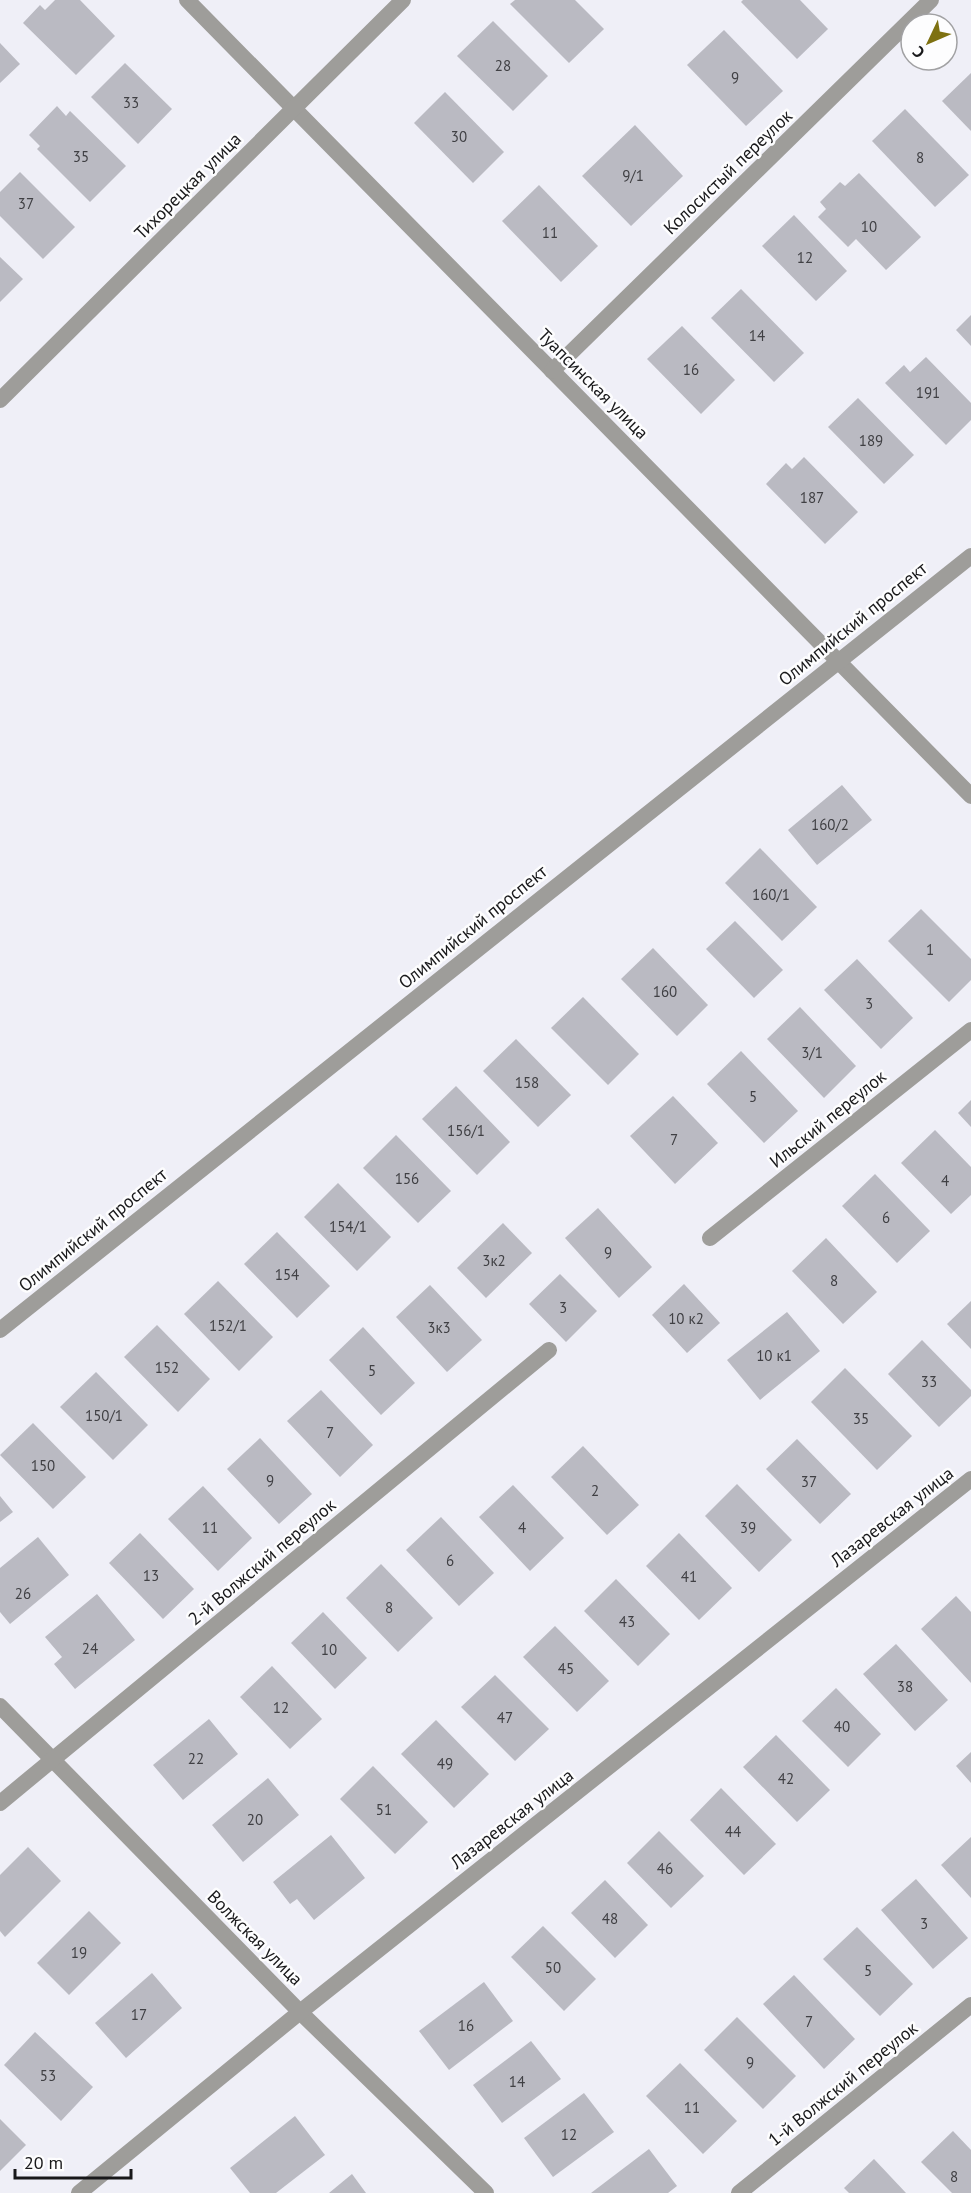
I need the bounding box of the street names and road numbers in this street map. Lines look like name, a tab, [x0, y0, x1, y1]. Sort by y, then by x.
street label: Колосистый переулок	[658, 104, 797, 239]
street label: Тихорецкая улица	[129, 127, 246, 244]
street label: Туапсинская улица	[533, 323, 654, 444]
street label: Олимпийский проспект	[774, 556, 932, 691]
street label: Олимпийский проспект	[394, 859, 552, 994]
street label: Ильский переулок	[765, 1064, 891, 1173]
street label: Олимпийский проспект	[14, 1162, 172, 1297]
street label: Лазаревская улица	[825, 1461, 958, 1572]
street label: 2-й Волжский переулок	[183, 1493, 341, 1630]
street label: Лазаревская улица	[445, 1763, 578, 1874]
street label: Волжская улица	[203, 1885, 308, 1990]
street label: 1-й Волжский переулок	[763, 2016, 922, 2151]

